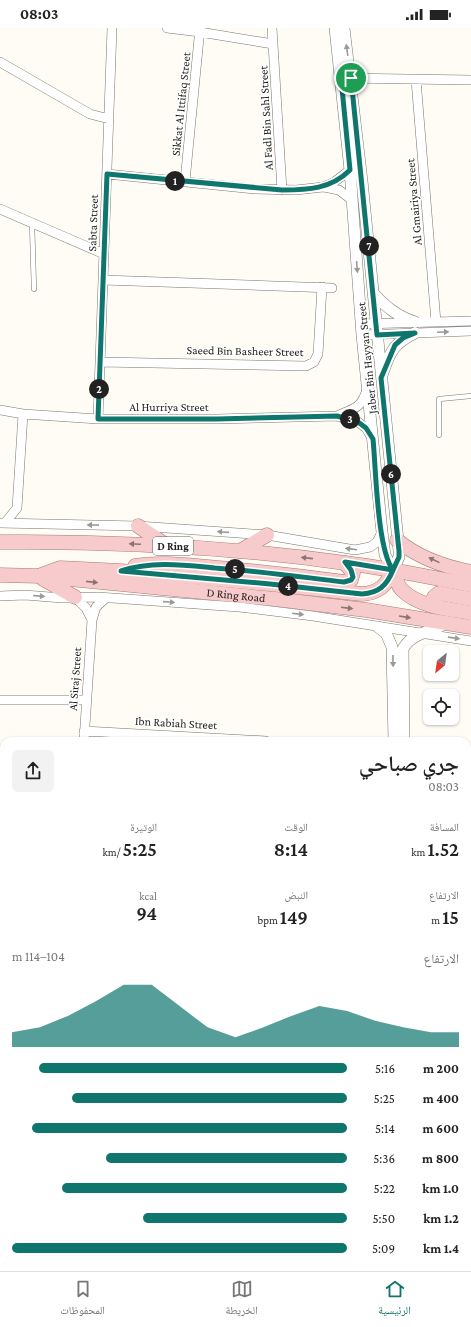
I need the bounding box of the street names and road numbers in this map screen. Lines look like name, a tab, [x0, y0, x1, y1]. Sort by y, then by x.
street label: Sikkat Al Ittifaq Street	[169, 50, 194, 157]
street label: Al Fadl Bin Sahl Street	[256, 64, 276, 171]
street label: Al Gmairiya Street	[403, 157, 425, 246]
street label: Sabta Street	[85, 193, 101, 252]
street label: Jaber Bin Hayyan Street	[354, 300, 380, 416]
street label: Saeed Bin Basheer Street	[186, 343, 305, 359]
street label: Al Hurriya Street	[129, 400, 210, 414]
road number: D Ring	[153, 537, 193, 555]
street label: D Ring Road	[206, 585, 267, 605]
street label: Al Siraj Street	[66, 646, 84, 711]
street label: Ibn Rabiah Street	[135, 714, 218, 732]

